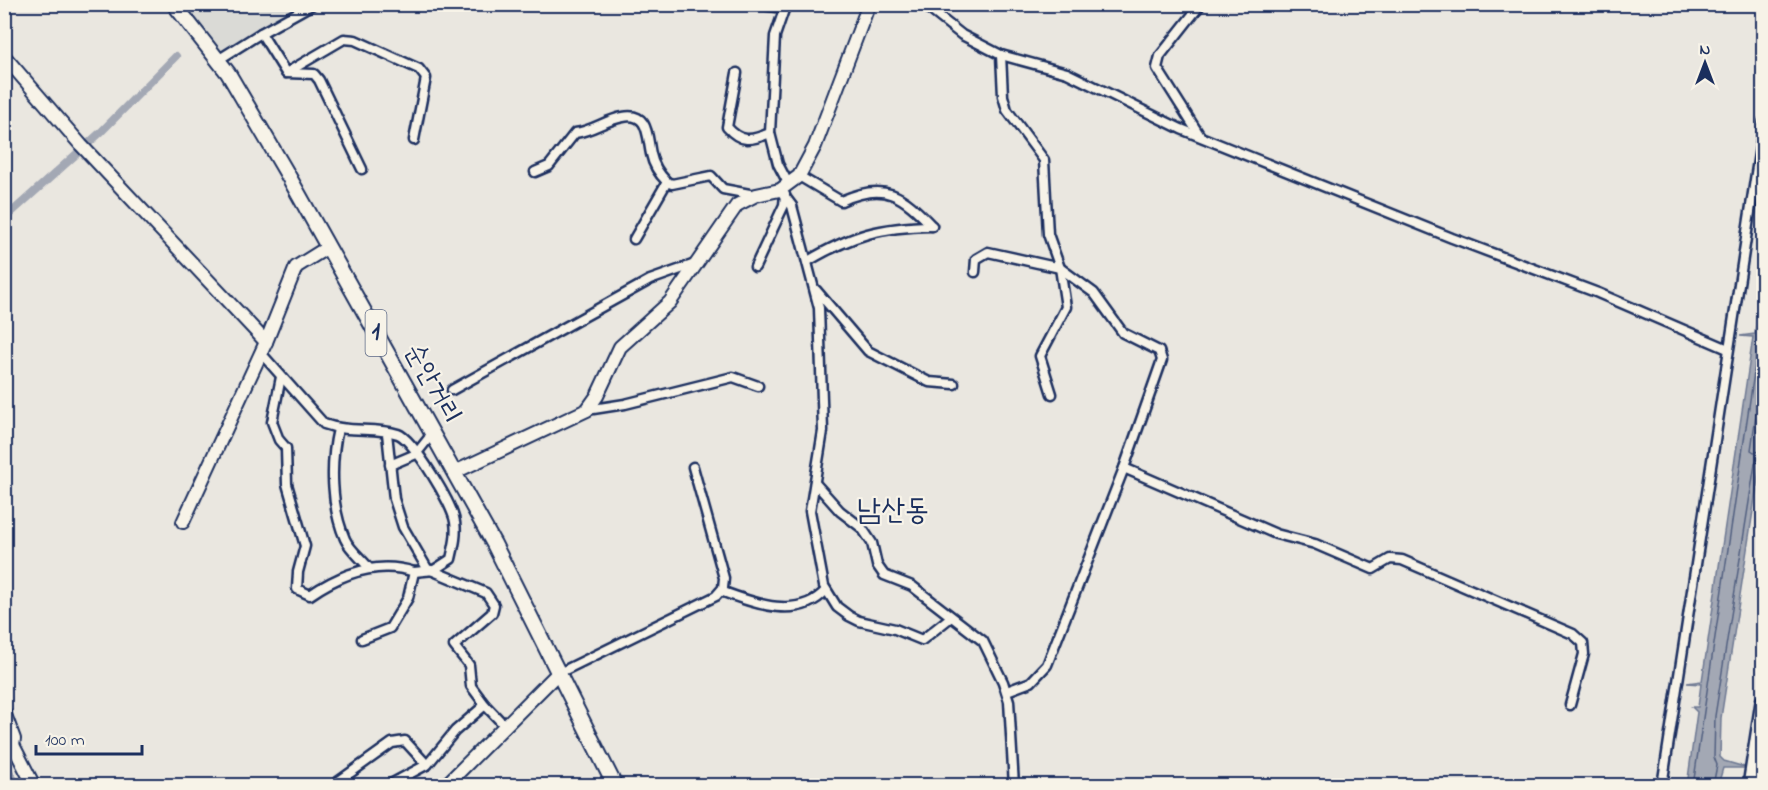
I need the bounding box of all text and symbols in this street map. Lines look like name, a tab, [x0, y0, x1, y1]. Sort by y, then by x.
north arrow	[1675, 33, 1735, 93]
text: N	[1700, 38, 1711, 62]
road number: 1	[366, 310, 386, 356]
street label: 순안거리	[394, 337, 470, 431]
district label: 남산동	[857, 490, 929, 534]
scale bar	[36, 718, 142, 756]
text: 100 m	[45, 728, 85, 754]

